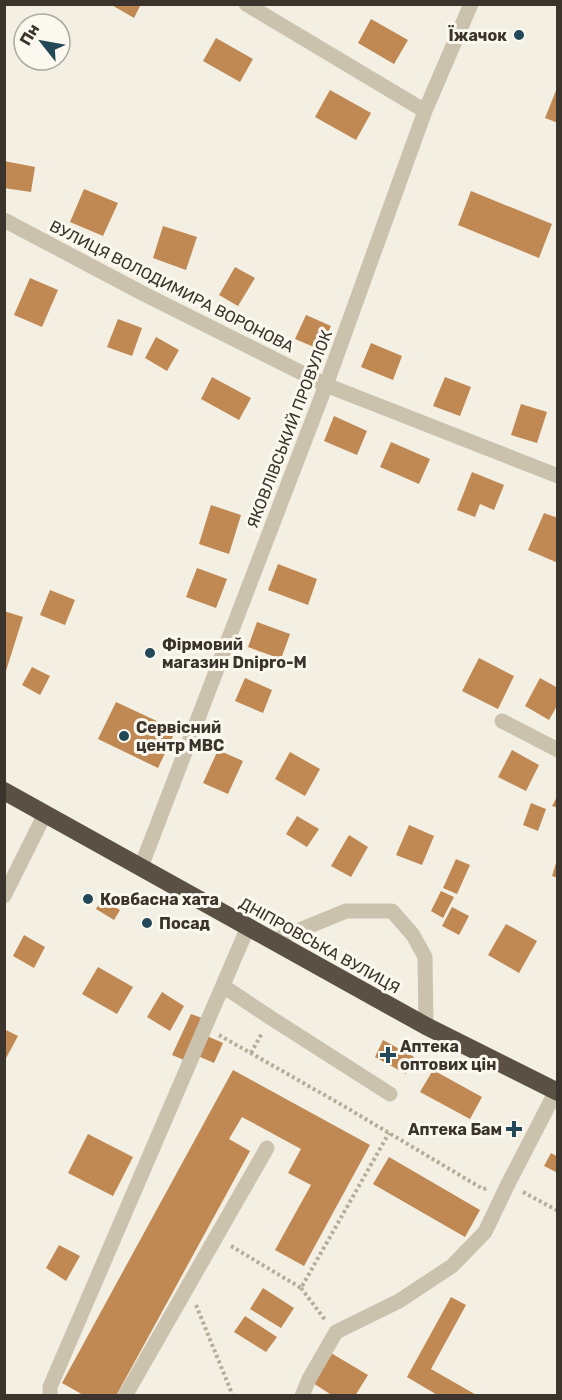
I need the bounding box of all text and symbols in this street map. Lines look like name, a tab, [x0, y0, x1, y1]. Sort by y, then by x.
north arrow	[12, 12, 72, 72]
text: Пн	[16, 20, 43, 49]
place label: Їжачок	[448, 25, 507, 45]
marker: Їжачок	[512, 28, 526, 42]
street label: ВУЛИЦЯ ВОЛОДИМИРА ВОРОНОВА	[47, 216, 297, 357]
street label: ЯКОВЛІВСЬКИЙ ПРОВУЛОК	[243, 327, 336, 531]
place label: Фірмовий магазин Dnipro-M	[162, 635, 307, 672]
marker: Фірмовий магазин Dnipro-M	[143, 646, 157, 660]
place label: Сервісний центр МВС	[136, 718, 224, 755]
marker: Сервісний центр МВС	[117, 729, 131, 743]
place label: Ковбасна хата	[100, 890, 219, 909]
marker: Ковбасна хата	[81, 892, 95, 906]
street label: ДНІПРОВСЬКА ВУЛИЦЯ	[236, 893, 403, 998]
place label: Посад	[159, 914, 211, 933]
marker: Посад	[140, 916, 154, 930]
place label: Аптека оптових цін	[400, 1037, 496, 1074]
marker: Аптека оптових цін	[381, 1048, 395, 1062]
place label: Аптека Бам	[408, 1120, 502, 1139]
marker: Аптека Бам	[507, 1122, 521, 1136]

